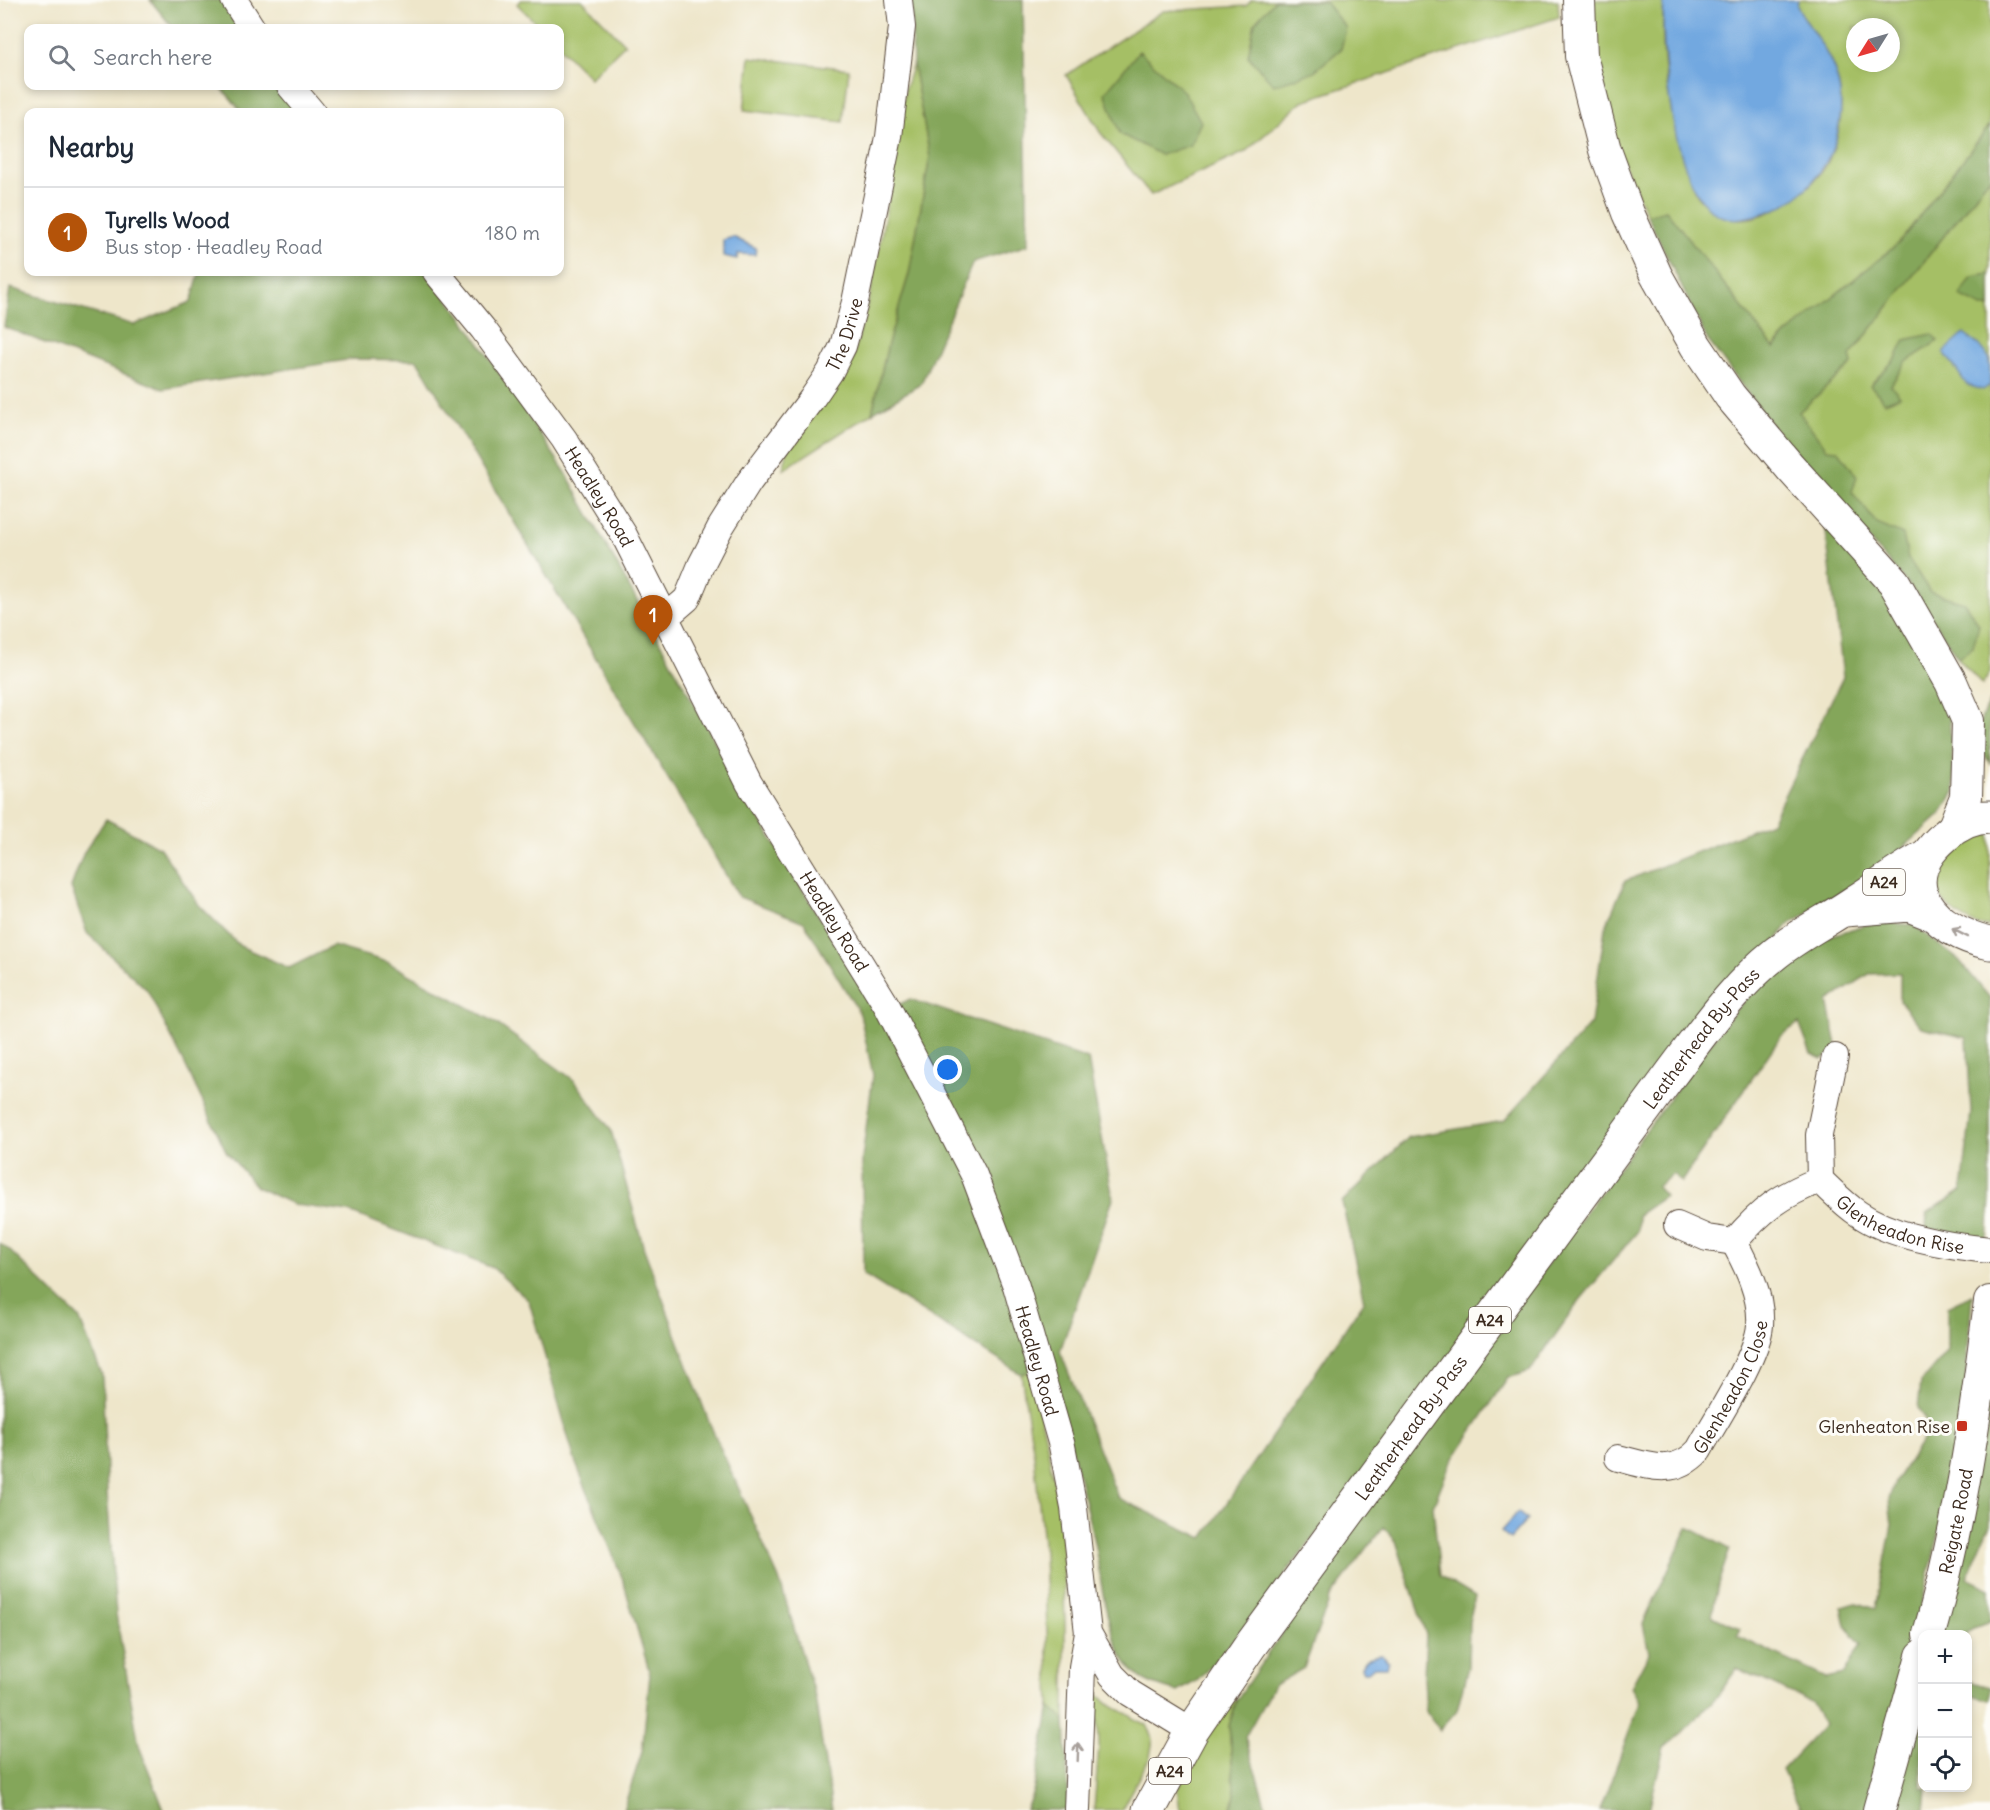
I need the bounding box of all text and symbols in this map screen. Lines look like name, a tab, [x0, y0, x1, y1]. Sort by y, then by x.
north arrow	[1846, 18, 1900, 72]
search box	[24, 24, 564, 90]
icon: search	[45, 41, 78, 74]
text: Search here	[93, 43, 212, 71]
text: Nearby	[48, 131, 134, 164]
text: Tyrells Wood	[105, 206, 230, 234]
text: 1	[64, 220, 71, 245]
text: 180 m	[485, 220, 540, 245]
text: Bus stop · Headley Road	[105, 234, 322, 259]
street label: The Drive	[821, 295, 867, 375]
street label: Headley Road	[560, 442, 640, 551]
pin: 1	[634, 596, 672, 645]
street label: Headley Road	[795, 867, 875, 976]
road number: A24	[1863, 869, 1905, 895]
one-way arrow	[1951, 927, 1969, 939]
street label: Leatherhead By-Pass	[1638, 962, 1764, 1113]
your location	[933, 1055, 962, 1084]
street label: Glenheadon Rise	[1832, 1190, 1966, 1258]
street label: Headley Road	[1011, 1303, 1064, 1419]
road number: A24	[1469, 1307, 1511, 1333]
street label: Glenheadon Close	[1688, 1320, 1772, 1458]
street label: Leatherhead By-Pass	[1350, 1350, 1472, 1505]
place label: Glenheaton Rise	[1818, 1415, 1950, 1438]
marker: Glenheaton Rise	[1955, 1419, 1969, 1433]
street label: Reigate Road	[1934, 1466, 1977, 1576]
map controls	[1918, 1630, 1972, 1792]
button: +	[1918, 1630, 1972, 1684]
button: −	[1918, 1684, 1972, 1738]
button: locate	[1918, 1738, 1972, 1792]
one-way arrow	[1073, 1742, 1084, 1762]
road number: A24	[1149, 1758, 1191, 1784]

